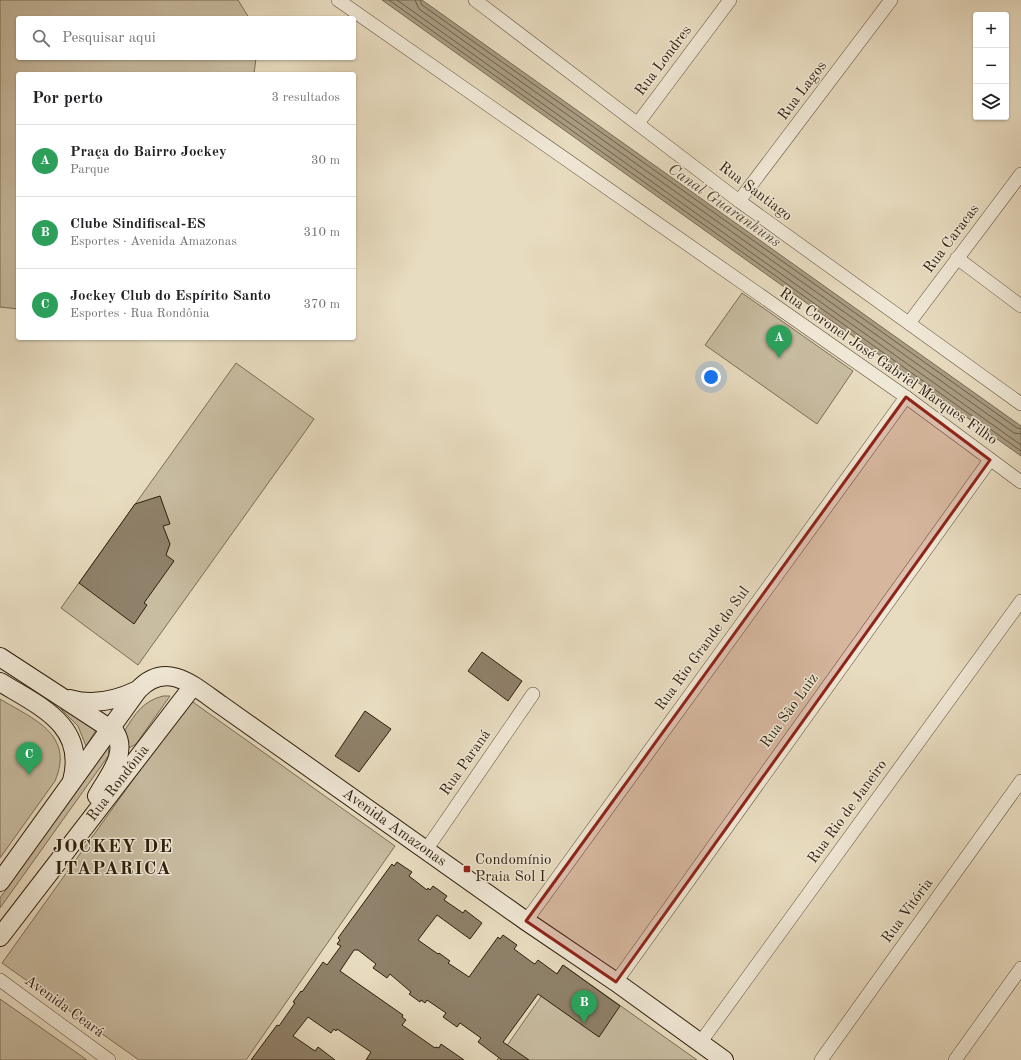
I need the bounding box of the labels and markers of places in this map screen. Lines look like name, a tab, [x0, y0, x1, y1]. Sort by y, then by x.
pin: A	[766, 325, 792, 358]
pin: C	[16, 742, 42, 775]
place label: Condomínio Praia Sol I	[475, 853, 551, 885]
marker: Condomínio Praia Sol I	[462, 864, 472, 874]
pin: B	[571, 990, 597, 1023]

